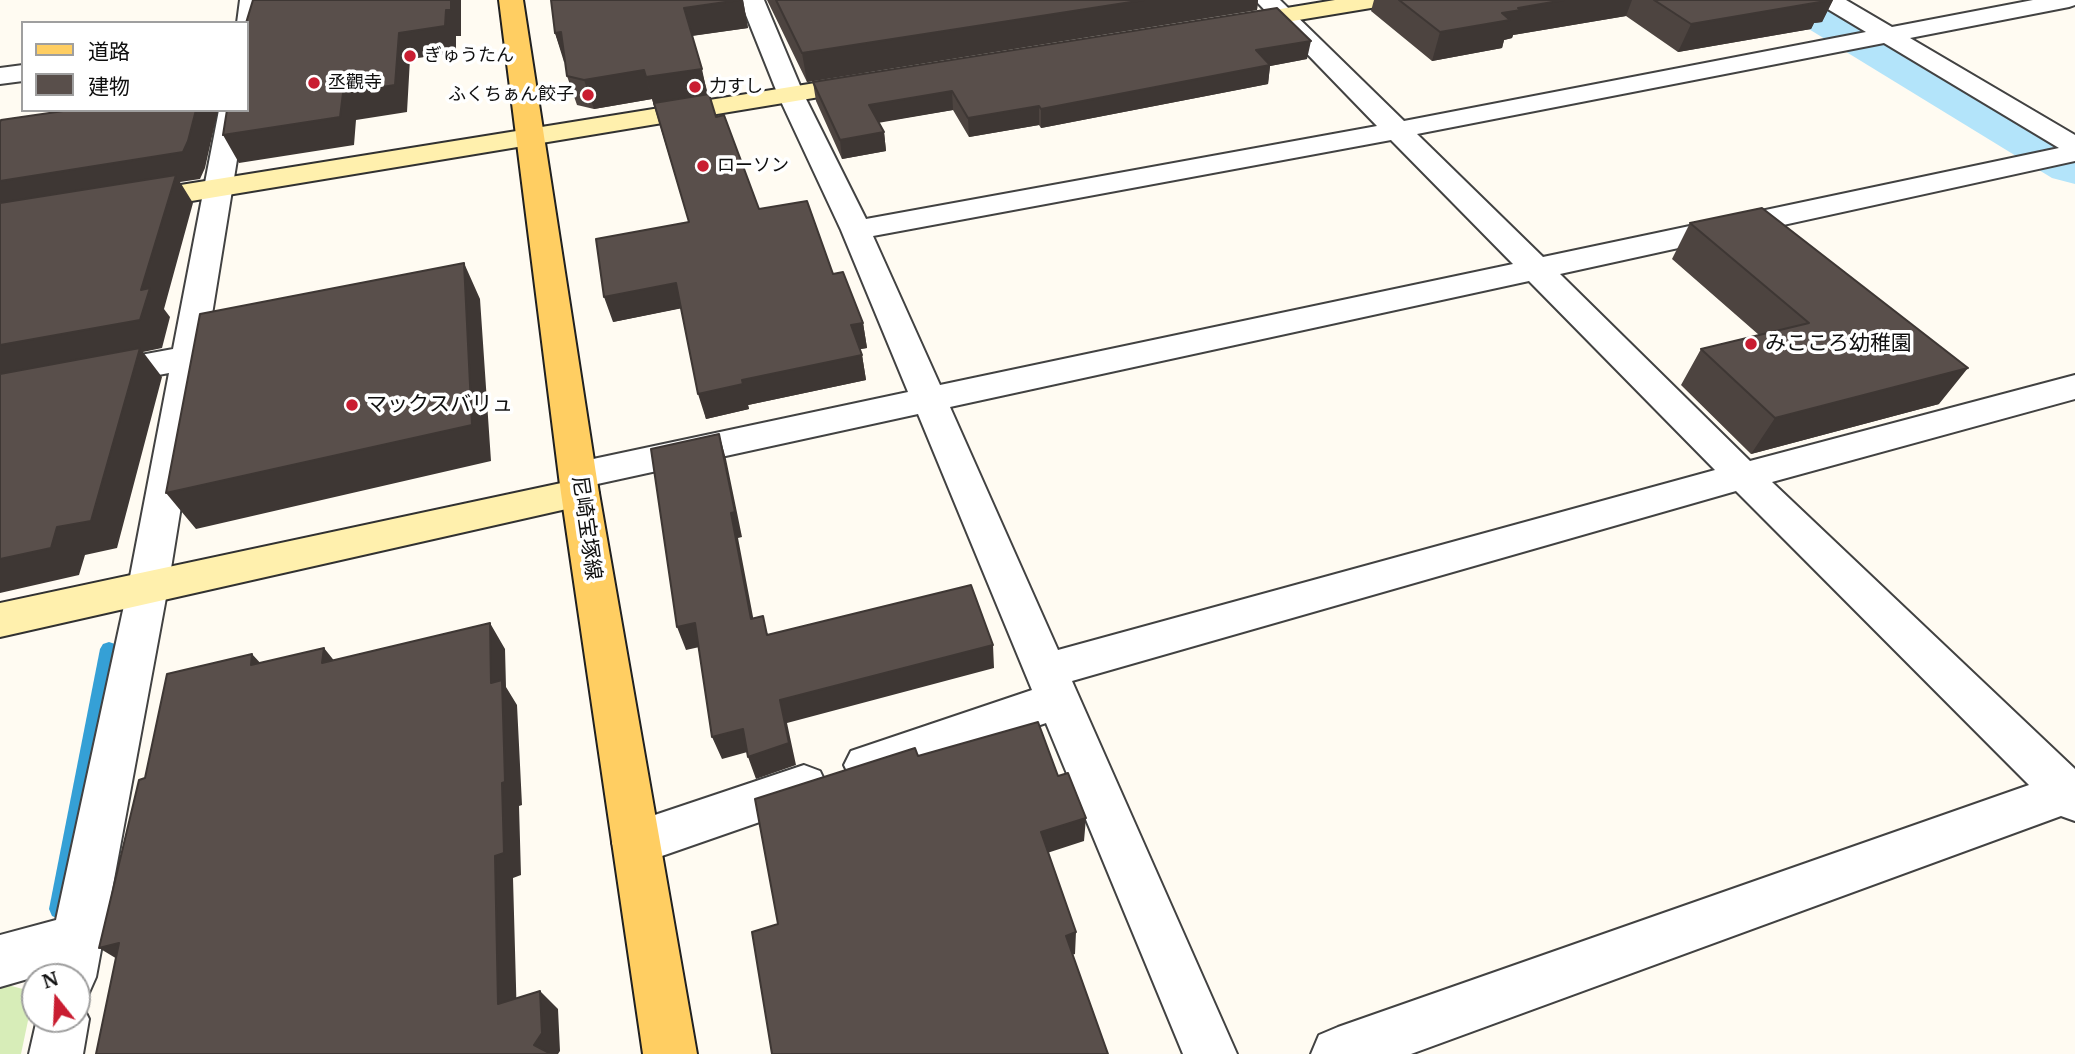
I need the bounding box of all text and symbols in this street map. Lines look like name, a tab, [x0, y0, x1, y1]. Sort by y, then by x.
legend	[21, 21, 248, 112]
text: 道路	[88, 38, 130, 65]
place label: ぎゅうたん	[424, 45, 514, 67]
marker: ぎゅうたん	[402, 48, 418, 64]
place label: 丞觀寺	[328, 72, 382, 94]
text: 建物	[88, 73, 130, 100]
marker: 丞觀寺	[306, 75, 322, 91]
place label: 力すし	[709, 76, 763, 98]
marker: 力すし	[687, 79, 703, 95]
place label: ふくちぁん餃子	[448, 84, 574, 106]
marker: ふくちぁん餃子	[580, 87, 596, 103]
place label: ローソン	[717, 155, 789, 177]
marker: ローソン	[695, 158, 711, 174]
place label: みこころ幼稚園	[1765, 331, 1912, 357]
marker: みこころ幼稚園	[1743, 336, 1759, 352]
place label: マックスバリュ	[366, 392, 513, 418]
marker: マックスバリュ	[344, 397, 360, 413]
street label: 尼崎宝塚線	[566, 474, 606, 582]
north arrow	[21, 963, 91, 1033]
text: N	[39, 966, 61, 994]

